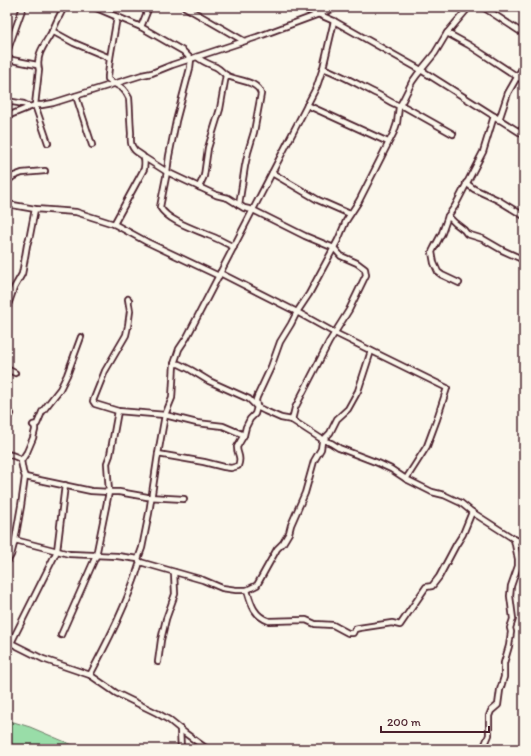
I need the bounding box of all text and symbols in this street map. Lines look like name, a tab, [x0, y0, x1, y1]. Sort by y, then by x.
scale bar	[381, 708, 489, 734]
text: 200 m	[387, 715, 421, 729]

